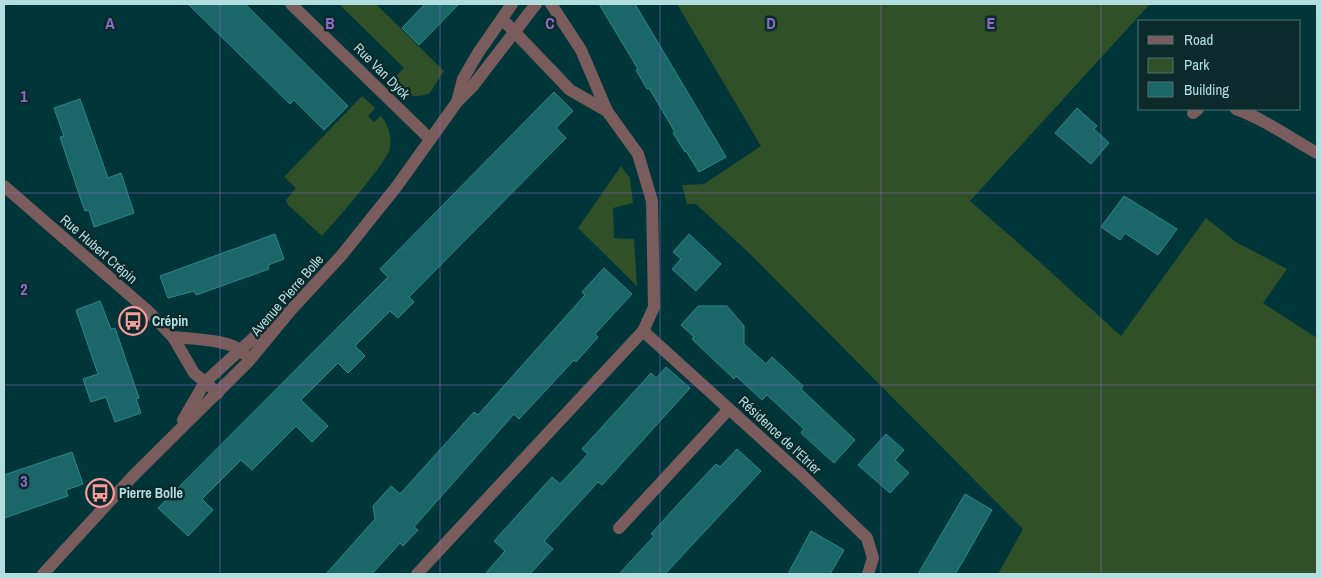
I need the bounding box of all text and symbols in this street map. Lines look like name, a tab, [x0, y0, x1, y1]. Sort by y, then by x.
text: A	[105, 12, 115, 34]
text: B	[325, 12, 335, 34]
text: C	[545, 12, 555, 34]
text: D	[766, 12, 776, 34]
text: E	[987, 12, 996, 34]
legend	[1138, 20, 1301, 110]
text: Road	[1184, 29, 1213, 50]
street label: Rue Van Dyck	[350, 39, 414, 103]
text: Park	[1184, 54, 1210, 75]
text: Building	[1184, 79, 1229, 100]
text: 1	[20, 85, 28, 107]
street label: Rue Hubert Crépin	[57, 211, 141, 287]
street label: Avenue Pierre Bolle	[246, 251, 327, 340]
text: 2	[20, 278, 28, 300]
bus stop icon: Crépin	[118, 306, 148, 336]
place label: Crépin	[152, 312, 188, 330]
street label: Résidence de l'Etrier	[735, 392, 825, 478]
text: 3	[20, 470, 28, 492]
bus stop icon: Pierre Bolle	[85, 478, 115, 508]
place label: Pierre Bolle	[119, 484, 183, 502]

